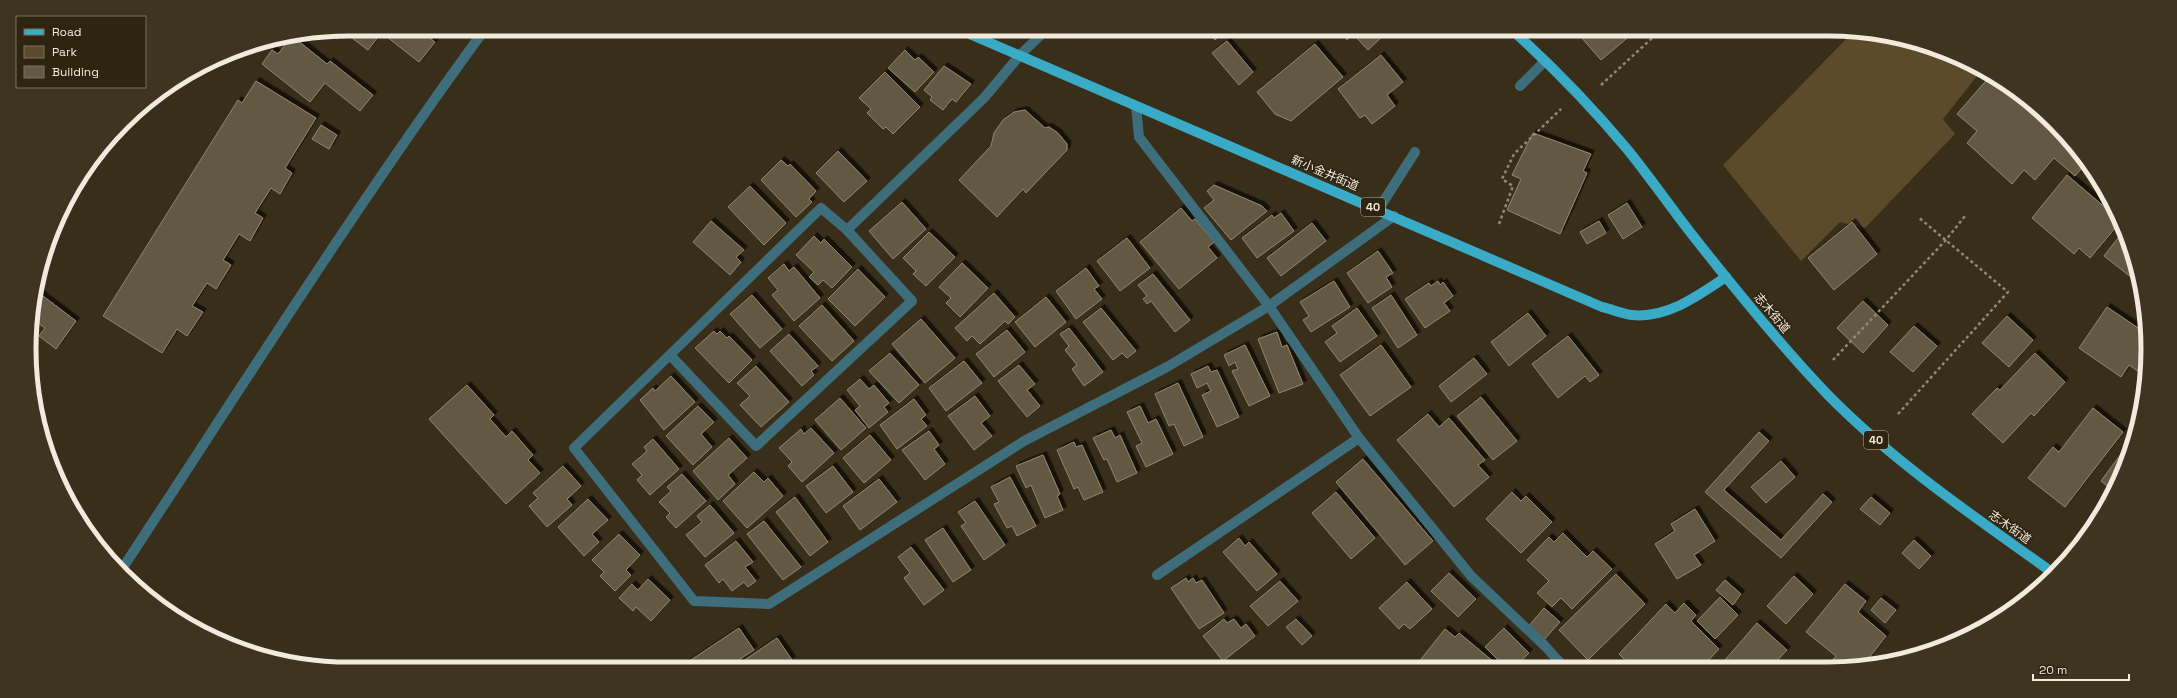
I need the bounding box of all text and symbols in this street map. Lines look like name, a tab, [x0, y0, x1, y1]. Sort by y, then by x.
legend	[16, 16, 146, 88]
text: Road	[52, 24, 81, 40]
text: Park	[52, 44, 77, 60]
text: Building	[52, 64, 99, 80]
street label: 新小金井街道	[1289, 152, 1361, 194]
road number: 40	[1361, 198, 1385, 216]
street label: 志木街道	[1750, 289, 1794, 337]
road number: 40	[1864, 431, 1888, 449]
street label: 志木街道	[1986, 507, 2034, 547]
scale bar	[2033, 656, 2129, 682]
text: 20 m	[2039, 662, 2067, 678]

